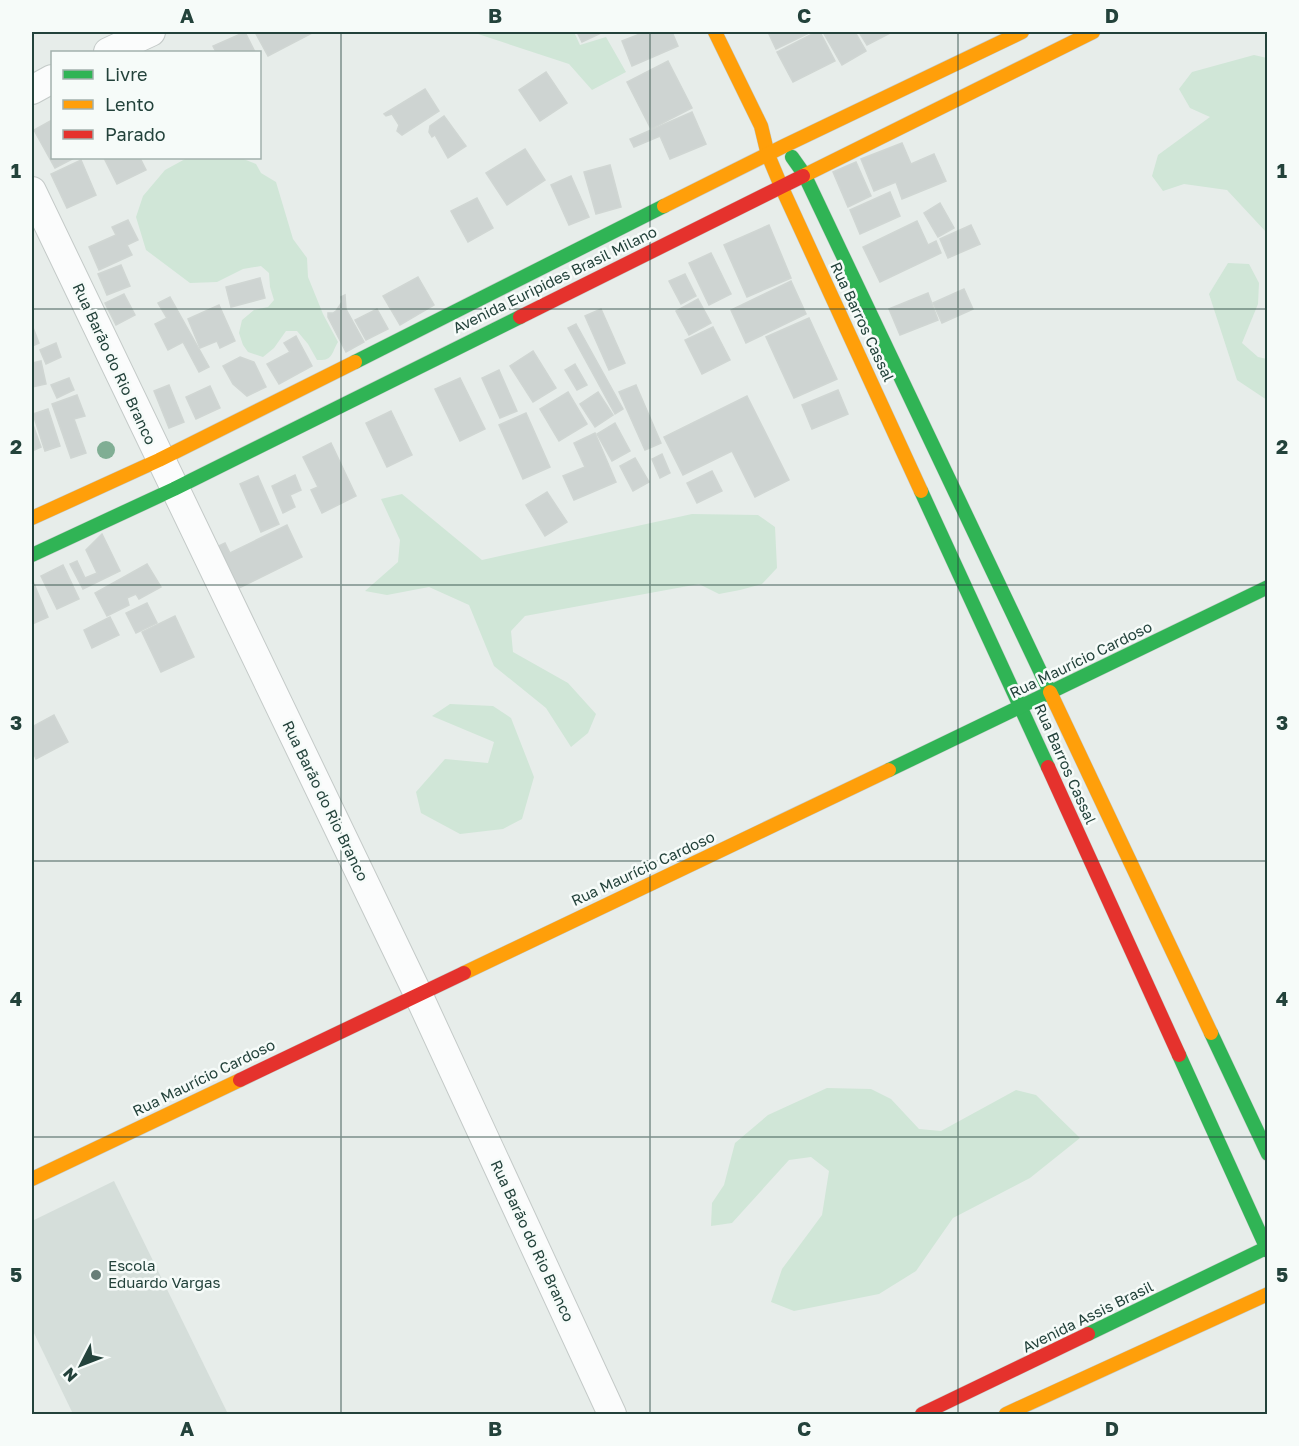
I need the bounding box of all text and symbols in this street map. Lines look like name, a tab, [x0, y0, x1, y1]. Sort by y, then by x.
text: A	[180, 3, 194, 27]
text: B	[488, 3, 502, 27]
text: C	[797, 3, 811, 27]
text: D	[1105, 3, 1119, 27]
legend	[51, 51, 261, 159]
text: Livre	[105, 63, 147, 85]
text: Lento	[105, 93, 154, 115]
text: Parado	[105, 123, 166, 145]
text: 1	[11, 158, 21, 182]
text: 1	[1277, 158, 1287, 182]
street label: Avenida Euripides Brasil Milano	[450, 222, 660, 336]
street label: Rua Barros Cassal	[827, 259, 899, 384]
street label: Rua Barão do Rio Branco	[70, 280, 160, 447]
text: 2	[10, 434, 22, 458]
text: 2	[1276, 434, 1288, 458]
street label: Rua Maurício Cardoso	[1006, 617, 1155, 701]
street label: Rua Barros Cassal	[1031, 701, 1101, 827]
text: 3	[10, 710, 22, 734]
text: 3	[1276, 710, 1288, 734]
street label: Rua Barão do Rio Branco	[279, 717, 373, 884]
street label: Rua Maurício Cardoso	[568, 827, 717, 909]
text: 4	[10, 986, 22, 1010]
text: 4	[1276, 986, 1288, 1010]
street label: Rua Maurício Cardoso	[129, 1035, 278, 1119]
street label: Rua Barão do Rio Branco	[488, 1157, 578, 1324]
place label: Escola Eduardo Vargas	[108, 1256, 220, 1291]
text: 5	[10, 1262, 22, 1286]
text: 5	[1276, 1262, 1288, 1286]
marker: Escola Eduardo Vargas	[89, 1268, 103, 1282]
street label: Avenida Assis Brasil	[1019, 1277, 1156, 1356]
north arrow	[51, 1335, 111, 1395]
text: N	[58, 1364, 81, 1386]
text: A	[180, 1416, 194, 1440]
text: B	[488, 1416, 502, 1440]
text: C	[797, 1416, 811, 1440]
text: D	[1105, 1416, 1119, 1440]

